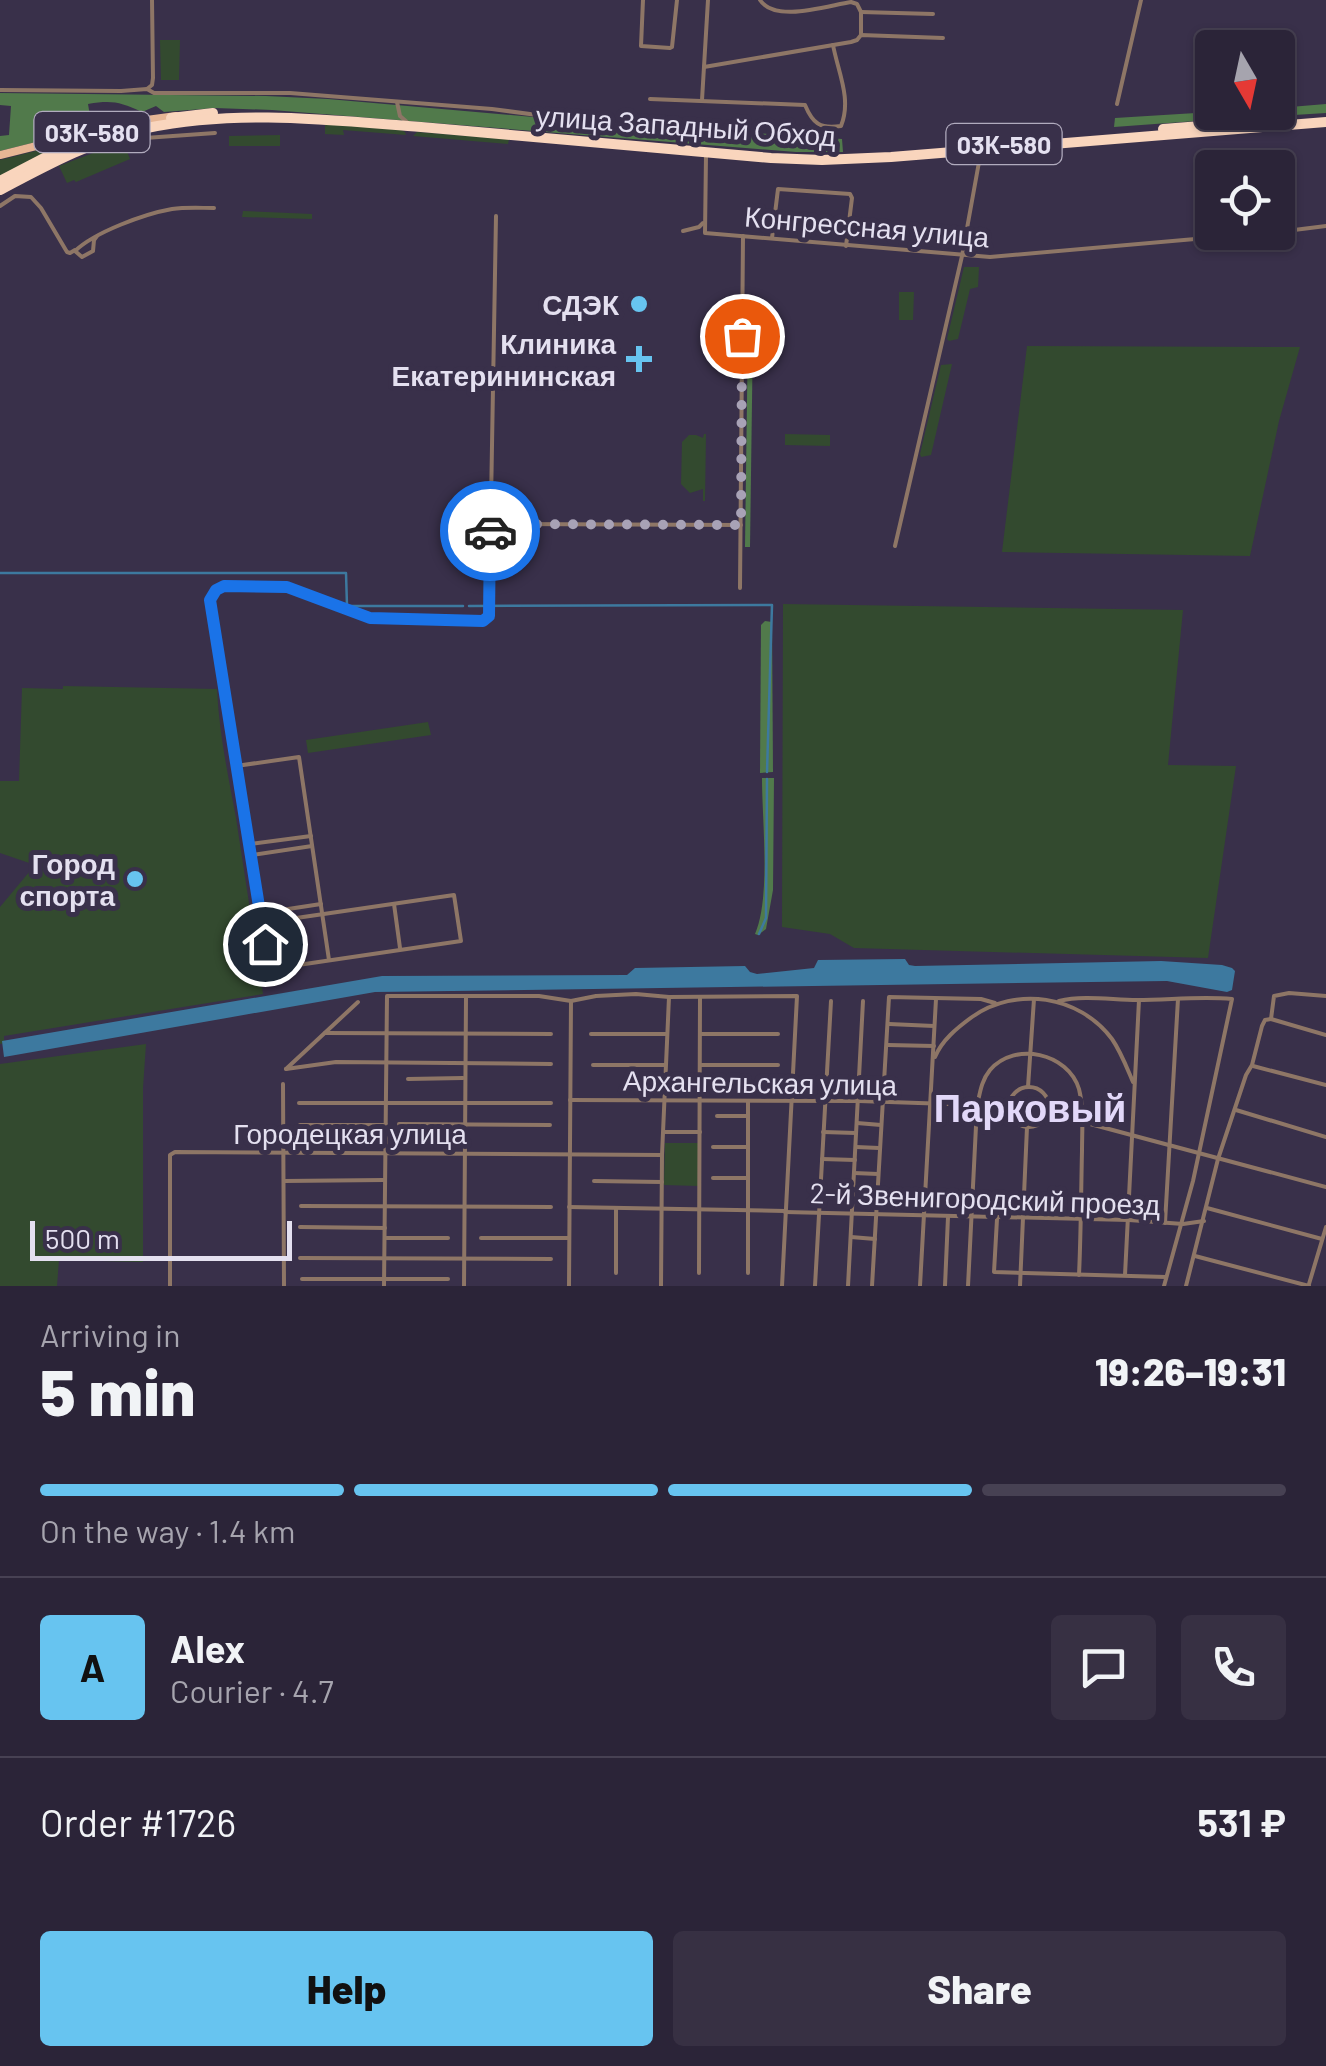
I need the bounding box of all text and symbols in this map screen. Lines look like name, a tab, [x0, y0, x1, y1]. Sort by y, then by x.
north arrow	[1195, 30, 1295, 130]
map controls	[1195, 30, 1295, 250]
street label: улица Западный Обход	[535, 98, 837, 152]
road number: 03К-580	[34, 112, 150, 152]
road number: 03К-580	[946, 124, 1062, 164]
button: locate	[1195, 150, 1295, 250]
street label: Конгрессная улица	[743, 198, 991, 254]
place label: СДЭК	[542, 287, 620, 321]
marker: СДЭК	[628, 293, 650, 315]
pin	[700, 294, 785, 379]
icon: bag	[715, 309, 770, 364]
place label: Клиника Екатерининская	[392, 326, 616, 392]
marker: Клиника Екатерининская	[626, 346, 652, 372]
courier	[440, 481, 540, 581]
icon: car	[463, 504, 518, 559]
place label: Город спорта	[19, 846, 115, 912]
marker: Город спорта	[124, 868, 146, 890]
pin	[223, 902, 308, 987]
icon: home	[238, 917, 293, 972]
street label: Архангельская улица	[623, 1063, 898, 1101]
district label: Парковый	[934, 1084, 1126, 1130]
street label: Городецкая улица	[233, 1116, 467, 1150]
street label: 2-й Звенигородский проезд	[809, 1175, 1161, 1221]
scale bar	[30, 1216, 292, 1260]
text: 500 m	[45, 1221, 120, 1255]
text: Arriving in	[40, 1315, 180, 1353]
text: 19:26–19:31	[1095, 1348, 1286, 1394]
text: 5 min	[40, 1351, 195, 1429]
text: On the way · 1.4 km	[40, 1511, 295, 1549]
button: chat	[1051, 1615, 1156, 1720]
button: phone	[1181, 1615, 1286, 1720]
text: Alex	[170, 1625, 245, 1671]
text: A	[80, 1644, 105, 1690]
text: Courier · 4.7	[170, 1671, 334, 1709]
text: Order #1726	[40, 1799, 236, 1845]
text: 531 ₽	[1197, 1799, 1286, 1845]
button: Help	[40, 1931, 653, 2046]
button: Share	[673, 1931, 1286, 2046]

